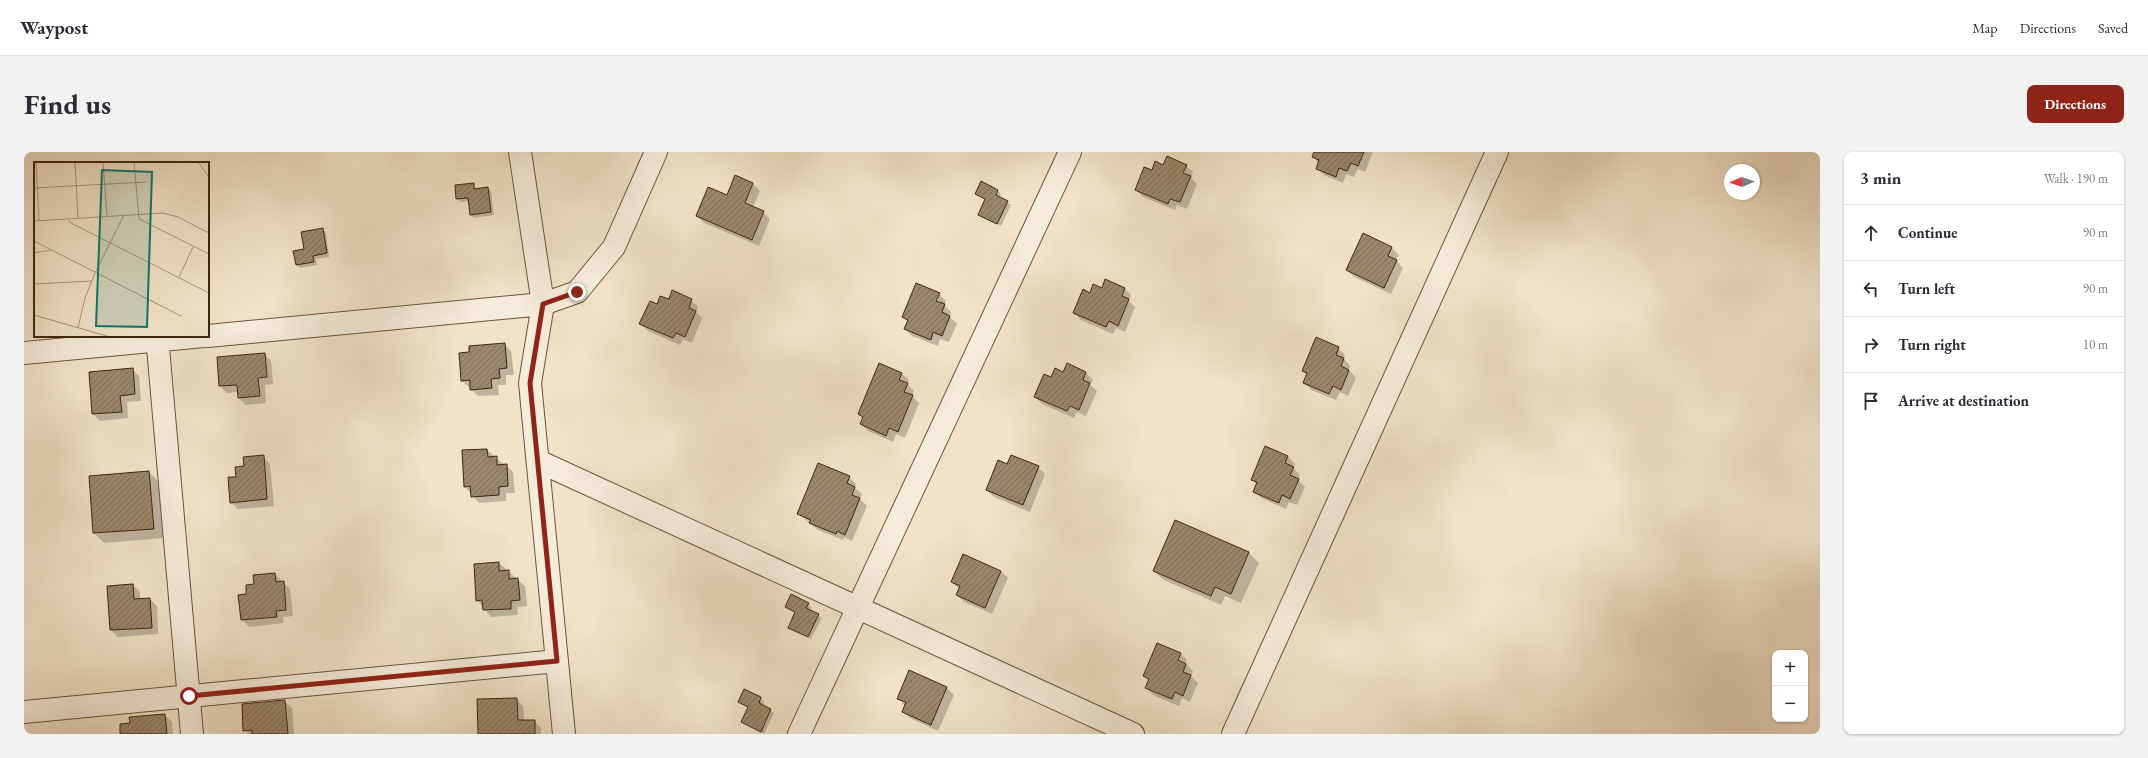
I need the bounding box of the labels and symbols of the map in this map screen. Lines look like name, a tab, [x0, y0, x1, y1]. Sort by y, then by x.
inset map	[34, 162, 209, 337]
north arrow	[1724, 164, 1760, 200]
route end	[568, 283, 586, 301]
route start	[180, 687, 198, 705]

